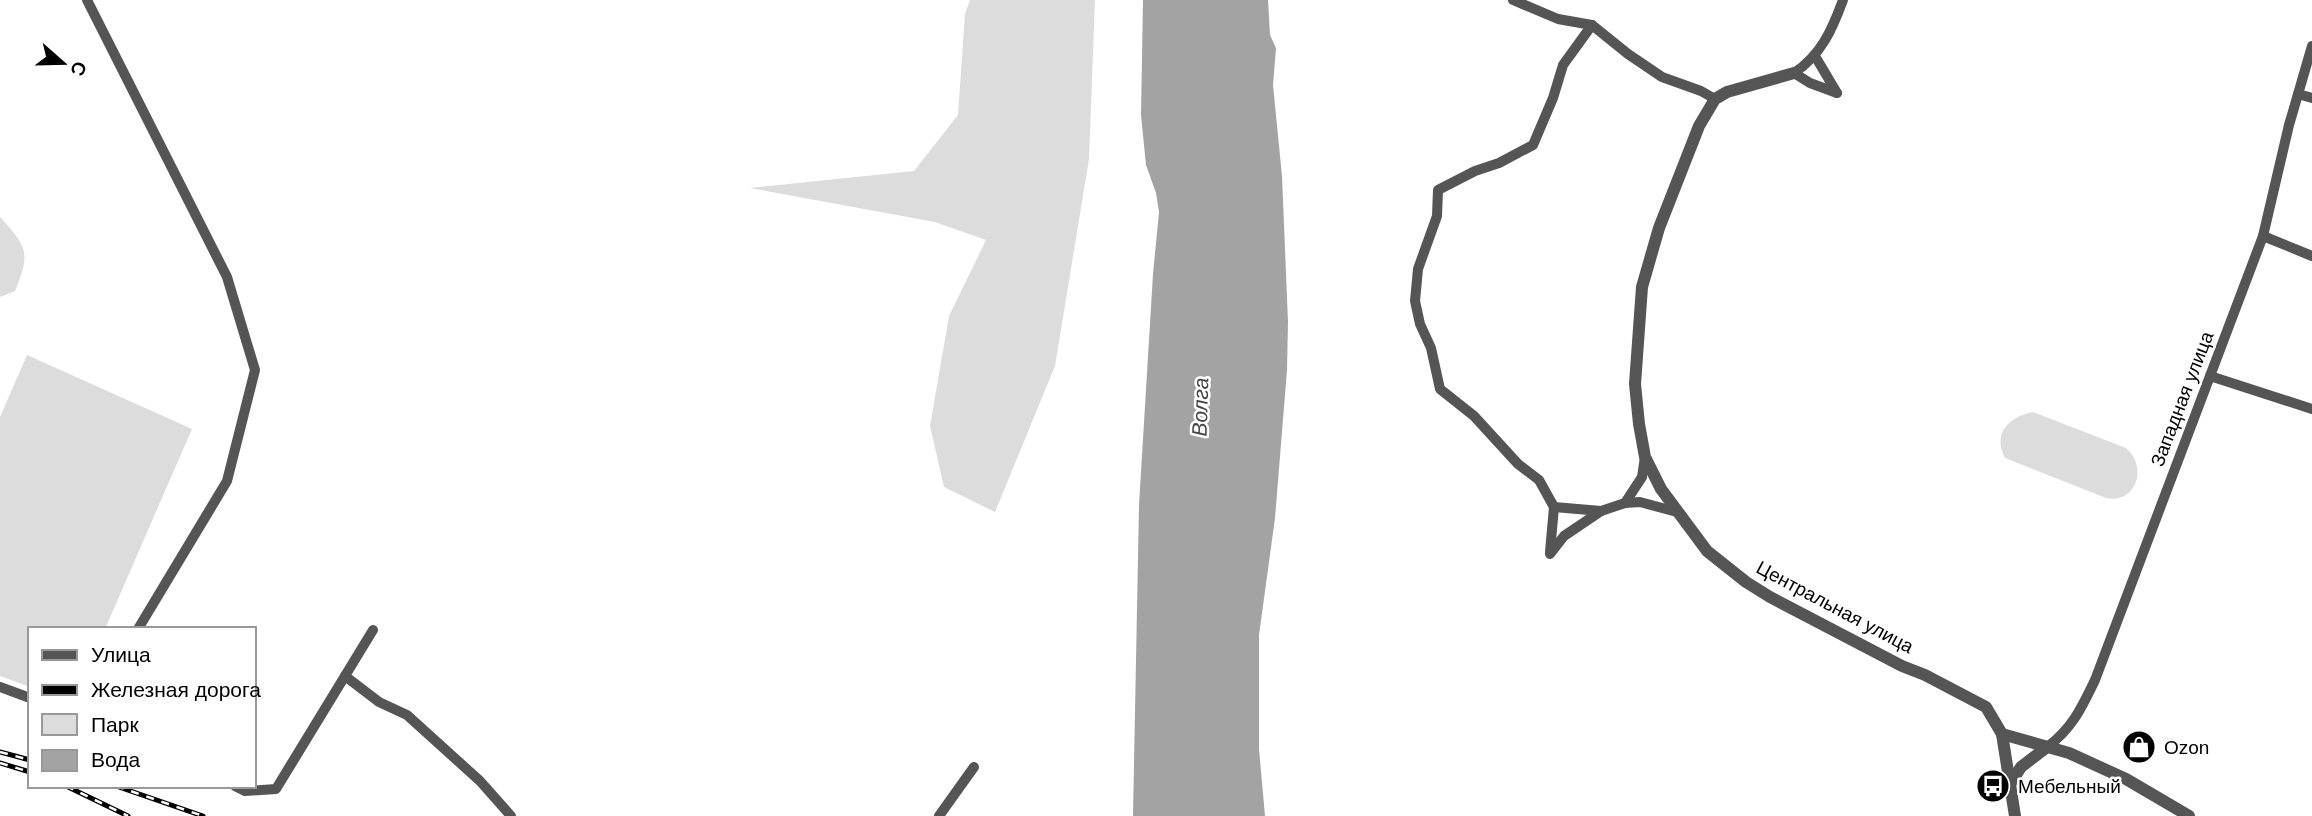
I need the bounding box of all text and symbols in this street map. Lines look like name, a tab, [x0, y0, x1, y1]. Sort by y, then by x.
north arrow	[28, 28, 98, 98]
text: С	[66, 59, 91, 79]
street label: Западная улица	[2147, 328, 2218, 469]
water label: Волга	[1187, 377, 1213, 437]
street label: Центральная улица	[1753, 557, 1917, 658]
legend	[28, 627, 256, 788]
text: Улица	[91, 643, 151, 666]
text: Железная дорога	[91, 678, 261, 701]
text: Парк	[91, 713, 139, 736]
shop icon: Ozon	[2120, 728, 2158, 766]
place label: Ozon	[2164, 737, 2209, 758]
text: Вода	[91, 748, 140, 771]
bus stop icon: Мебельный	[1974, 767, 2012, 805]
place label: Мебельный	[2018, 776, 2121, 797]

